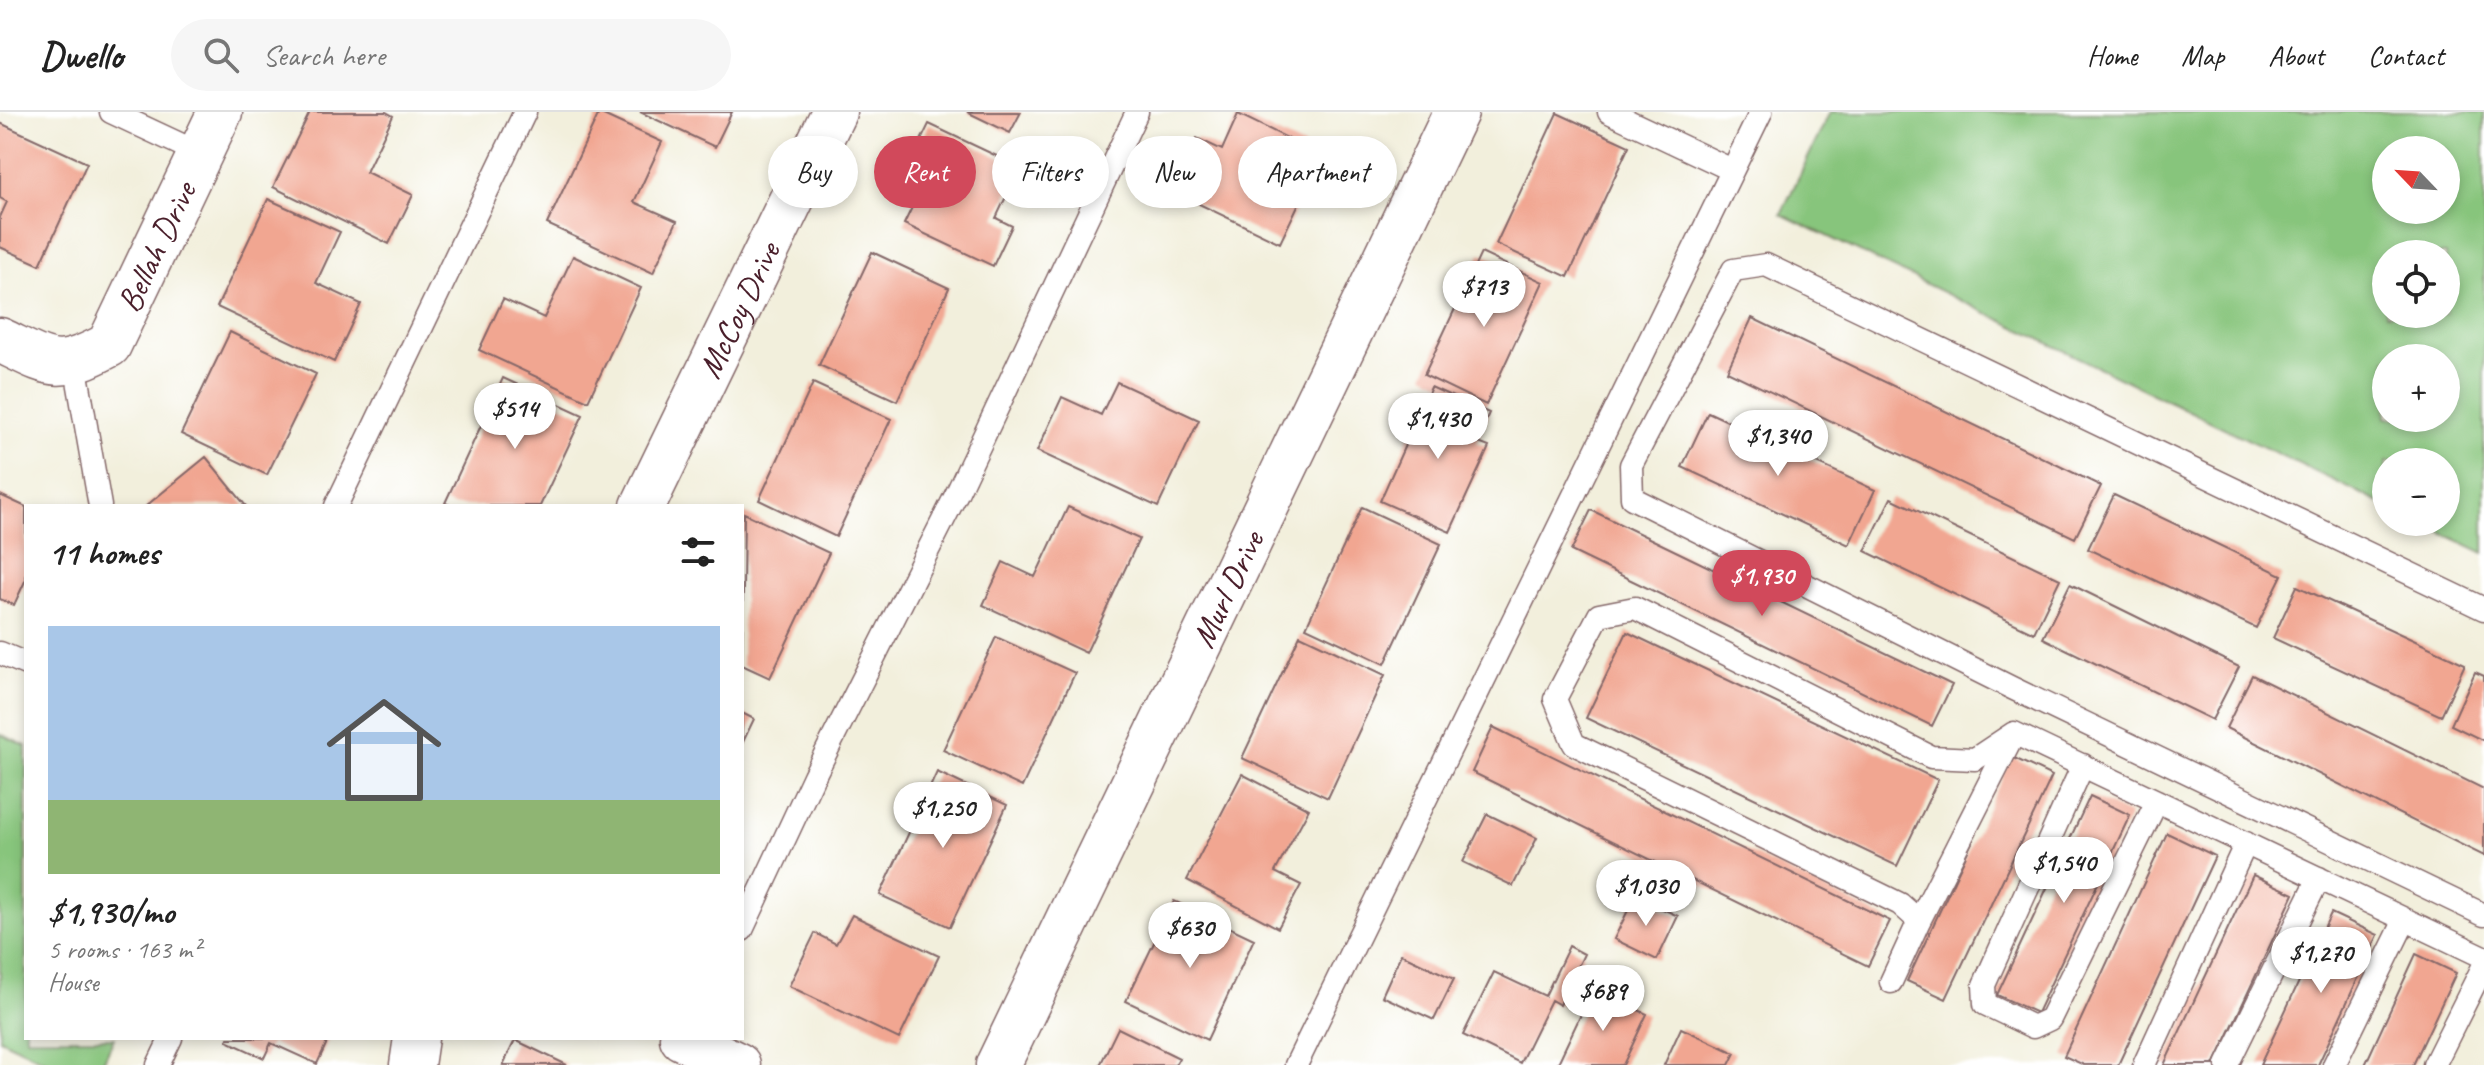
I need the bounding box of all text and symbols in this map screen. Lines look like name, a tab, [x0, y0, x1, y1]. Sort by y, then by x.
search box	[171, 19, 731, 91]
text: Dwello	[40, 32, 123, 79]
icon: search	[199, 33, 243, 77]
text: Search here	[263, 36, 385, 74]
text: Home	[2087, 38, 2137, 73]
text: Map	[2181, 38, 2224, 73]
text: About	[2268, 38, 2324, 73]
text: Contact	[2368, 38, 2444, 73]
chip: Buy	[768, 136, 858, 208]
chip: Rent	[874, 136, 976, 208]
chip: Filters	[992, 136, 1109, 208]
chip: New	[1125, 136, 1222, 208]
chip: Apartment	[1238, 136, 1397, 208]
north arrow	[2372, 136, 2460, 224]
map controls	[2372, 136, 2460, 536]
street label: Bellah Drive	[107, 172, 207, 319]
street label: McCoy Drive	[687, 234, 790, 385]
button: locate	[2372, 240, 2460, 328]
pin: $713	[1437, 261, 1531, 329]
text: $713	[1461, 270, 1507, 303]
button: +	[2372, 344, 2460, 432]
pin: $514	[468, 383, 562, 451]
text: $514	[492, 392, 538, 425]
pin: $1,430	[1373, 393, 1503, 461]
text: $1,430	[1406, 402, 1470, 435]
pin: $1,340	[1713, 410, 1843, 478]
text: $1,340	[1746, 419, 1810, 452]
button: −	[2372, 448, 2460, 536]
street label: Murl Drive	[1181, 523, 1274, 654]
icon: filters	[676, 530, 720, 574]
text: 11 homes	[48, 531, 159, 574]
pin: $1,930	[1697, 550, 1827, 618]
text: $1,930	[1730, 559, 1794, 592]
icon: home	[312, 678, 456, 822]
pin: $1,250	[878, 782, 1008, 850]
text: $1,250	[911, 791, 975, 824]
pin: $1,540	[1999, 837, 2129, 905]
text: $1,540	[2032, 846, 2096, 879]
pin: $1,030	[1581, 860, 1711, 928]
text: $1,030	[1614, 869, 1678, 902]
text: $1,930/mo	[48, 890, 174, 933]
pin: $630	[1143, 902, 1237, 970]
text: $630	[1166, 911, 1214, 944]
pin: $1,270	[2256, 927, 2386, 995]
text: 5 rooms · 163 m²	[48, 933, 200, 966]
text: $1,270	[2289, 936, 2353, 969]
pin: $689	[1556, 965, 1650, 1033]
text: House	[48, 966, 99, 999]
text: $689	[1579, 974, 1627, 1007]

